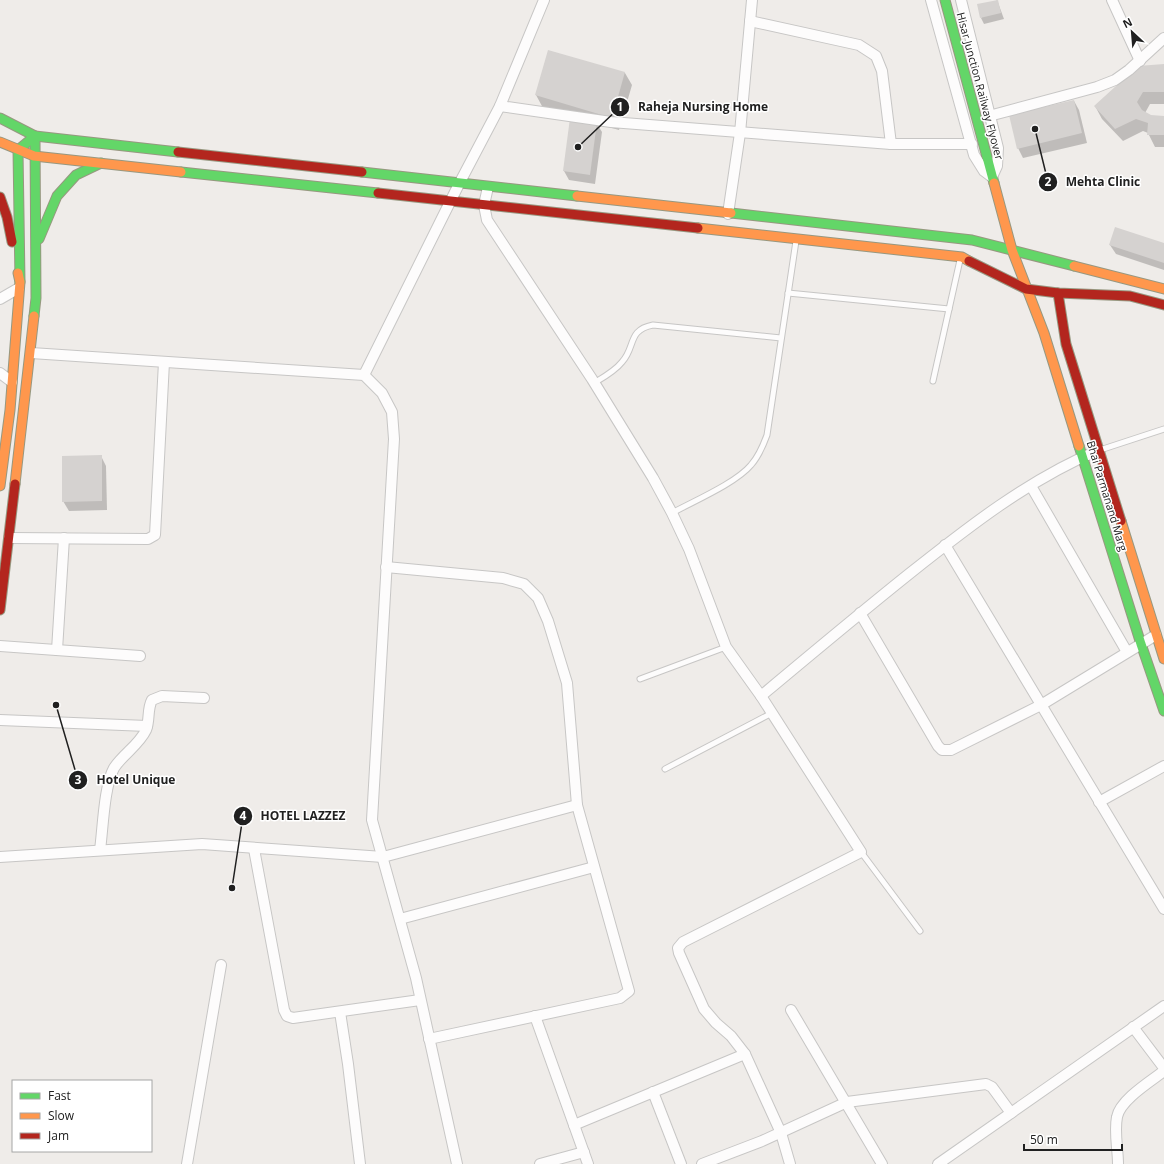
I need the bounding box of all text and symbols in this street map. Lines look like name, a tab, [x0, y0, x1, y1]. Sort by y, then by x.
street label: Hisar Junction Railway Flyover	[954, 10, 1008, 162]
north arrow	[1112, 12, 1152, 52]
text: N	[1120, 14, 1135, 31]
callout: Raheja Nursing Home	[610, 95, 776, 119]
text: 1	[617, 98, 623, 115]
text: Raheja Nursing Home	[638, 98, 768, 115]
callout: Mehta Clinic	[1038, 170, 1149, 194]
text: 2	[1045, 173, 1052, 190]
text: Mehta Clinic	[1066, 173, 1140, 190]
street label: Bhai Parmanand Marg	[1084, 439, 1131, 553]
callout: Hotel Unique	[68, 768, 183, 792]
text: 3	[75, 771, 82, 788]
text: Hotel Unique	[97, 771, 175, 788]
callout: HOTEL LAZZEZ	[233, 804, 354, 828]
text: 4	[240, 807, 247, 824]
text: HOTEL LAZZEZ	[261, 807, 346, 824]
legend	[12, 1080, 152, 1152]
text: Fast	[48, 1087, 71, 1104]
text: Slow	[48, 1107, 75, 1124]
scale bar	[1024, 1126, 1122, 1152]
text: Jam	[47, 1127, 69, 1144]
text: 50 m	[1030, 1131, 1058, 1148]

